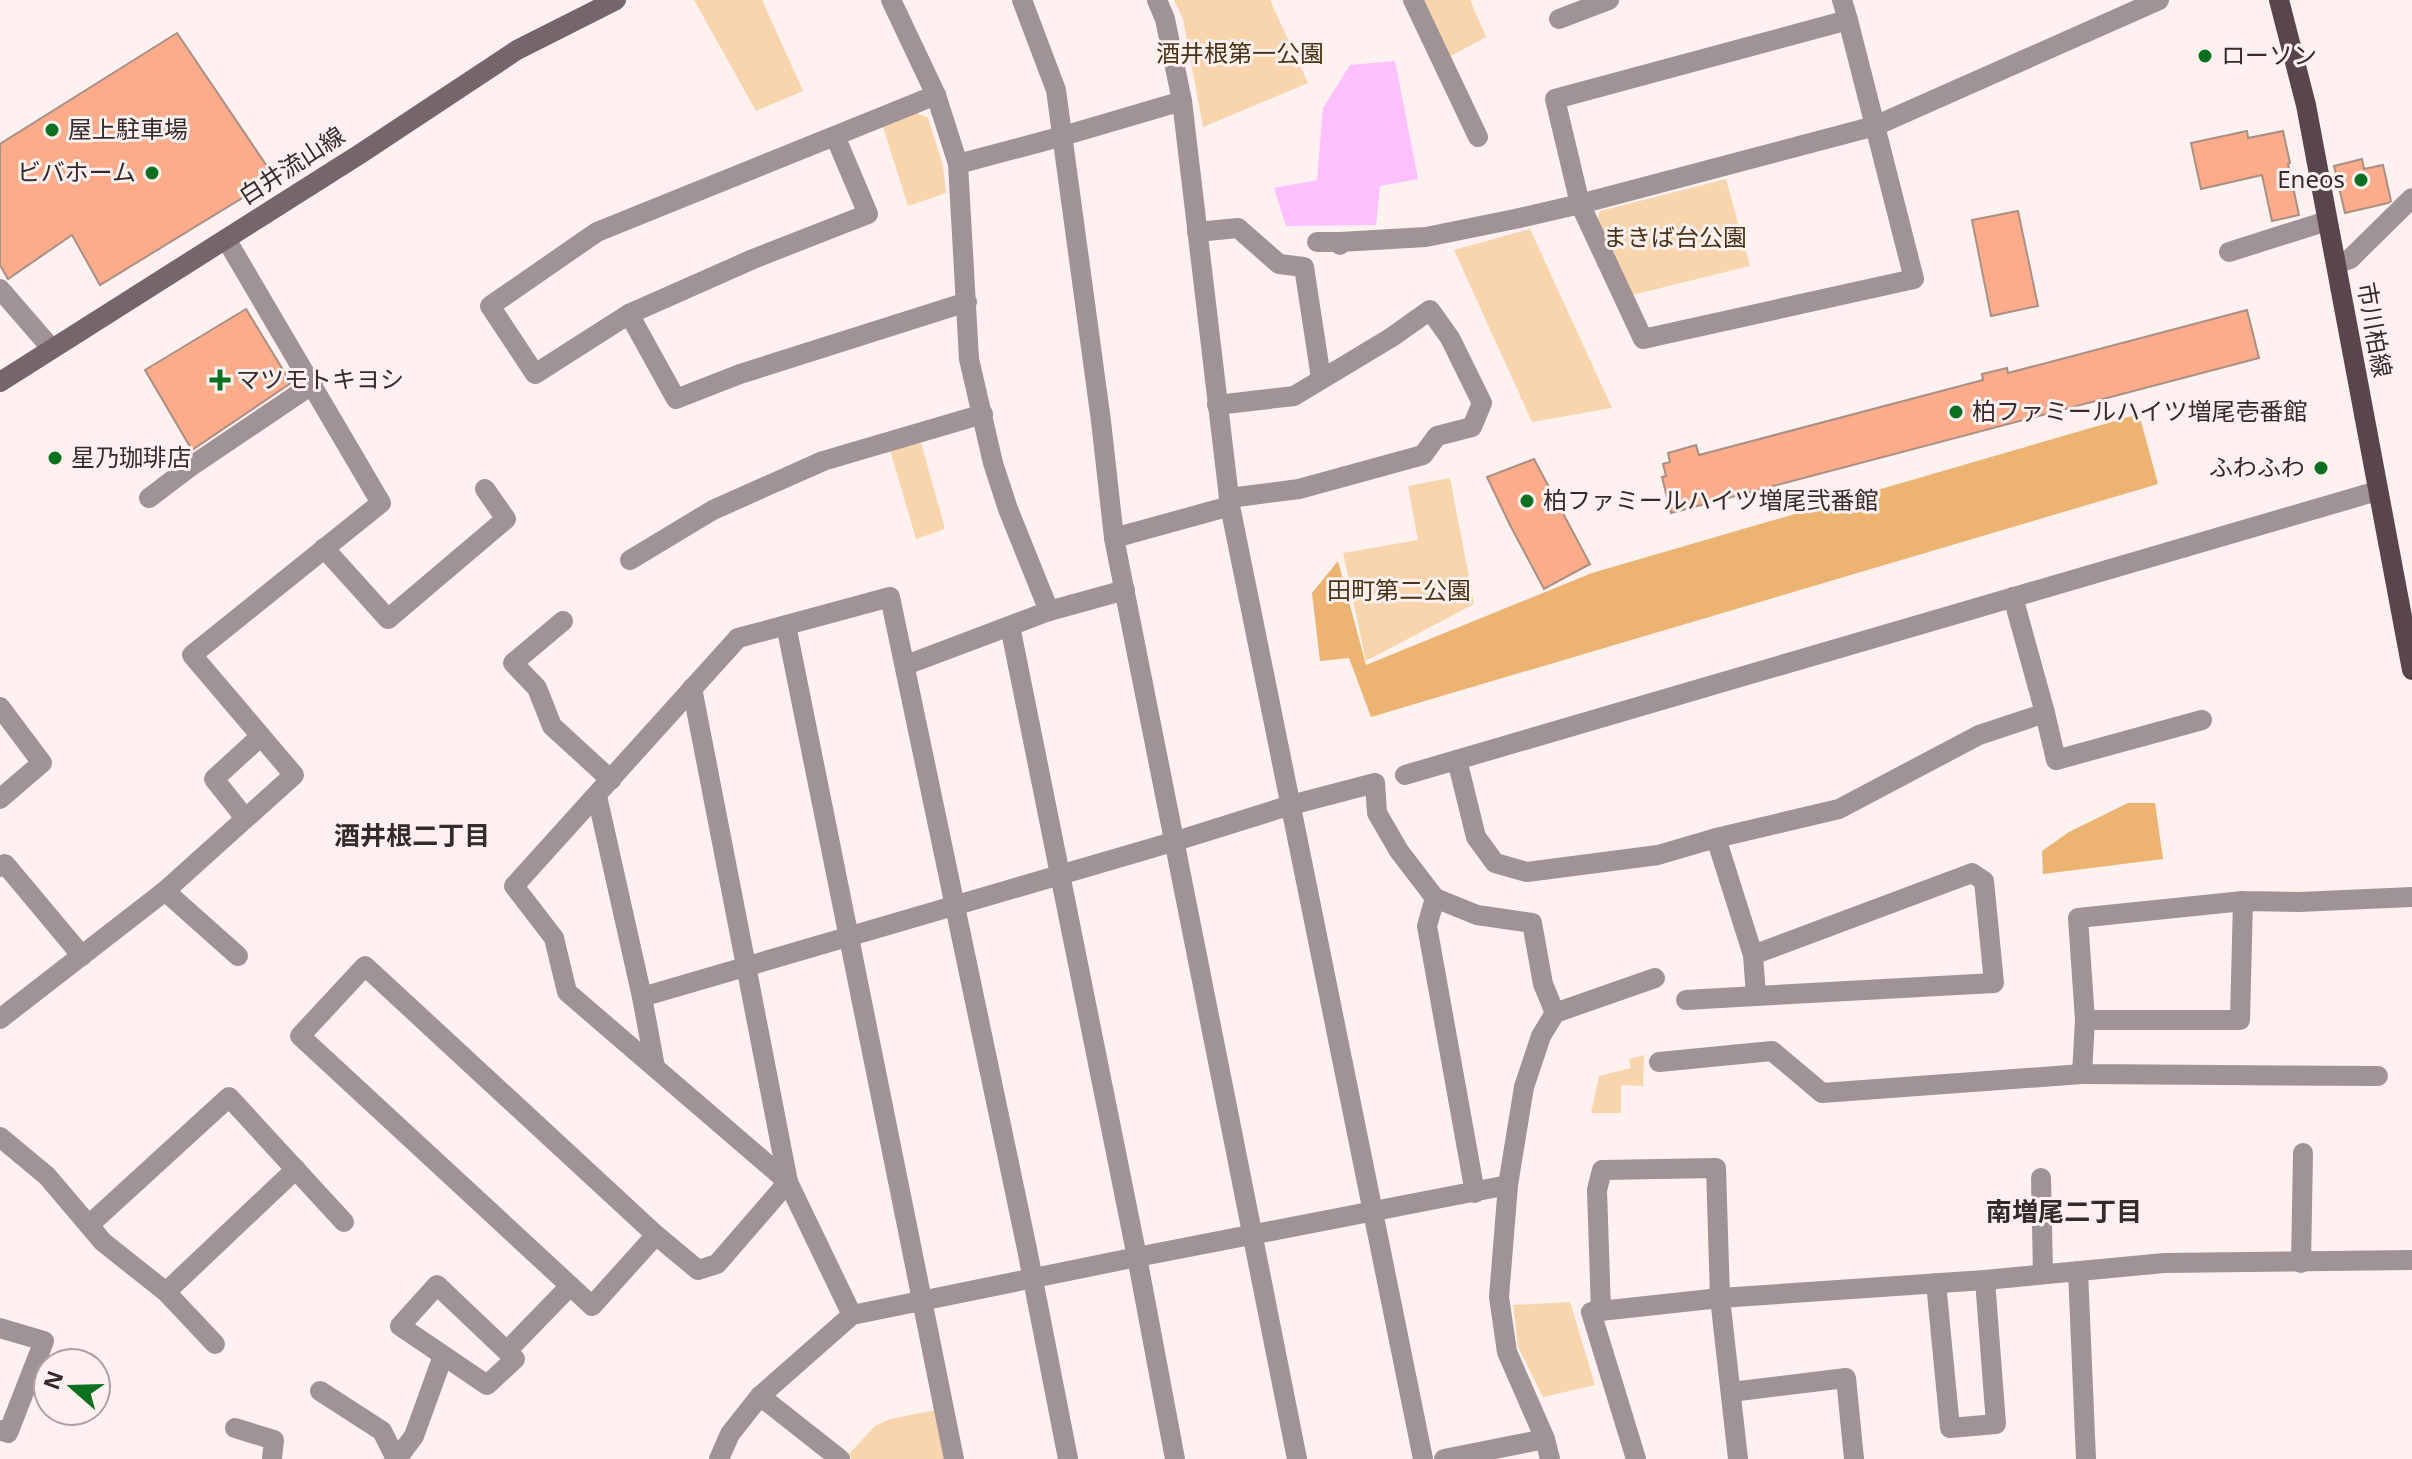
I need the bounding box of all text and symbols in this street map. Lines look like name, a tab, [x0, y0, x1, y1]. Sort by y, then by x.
park label: 酒井根第一公園	[1156, 36, 1324, 69]
place label: ローソン	[2221, 38, 2317, 71]
marker: ローソン	[2196, 47, 2214, 65]
place label: 屋上駐車場	[68, 112, 188, 145]
street label: 白井流山線	[232, 118, 350, 211]
marker: 屋上駐車場	[43, 121, 61, 139]
place label: ビバホーム	[17, 155, 136, 188]
place label: Eneos	[2277, 162, 2345, 195]
marker: ビバホーム	[143, 164, 161, 182]
marker: Eneos	[2352, 171, 2370, 189]
park label: まきば台公園	[1603, 220, 1747, 253]
street label: 市川柏線	[2351, 280, 2400, 380]
place label: マツモトキヨシ	[236, 362, 404, 395]
marker: マツモトキヨシ	[211, 371, 229, 389]
place label: 柏ファミールハイツ増尾壱番館	[1972, 394, 2308, 427]
marker: 柏ファミールハイツ増尾壱番館	[1947, 403, 1965, 421]
place label: 星乃珈琲店	[71, 440, 191, 473]
marker: 星乃珈琲店	[46, 449, 64, 467]
place label: ふわふわ	[2209, 450, 2305, 483]
marker: ふわふわ	[2312, 459, 2330, 477]
place label: 柏ファミールハイツ増尾弐番館	[1543, 483, 1879, 516]
marker: 柏ファミールハイツ増尾弐番館	[1518, 492, 1536, 510]
park label: 田町第二公園	[1327, 573, 1471, 606]
district label: 酒井根二丁目	[334, 817, 490, 853]
district label: 南増尾二丁目	[1986, 1193, 2142, 1229]
north arrow	[32, 1347, 112, 1427]
text: N	[35, 1366, 69, 1393]

